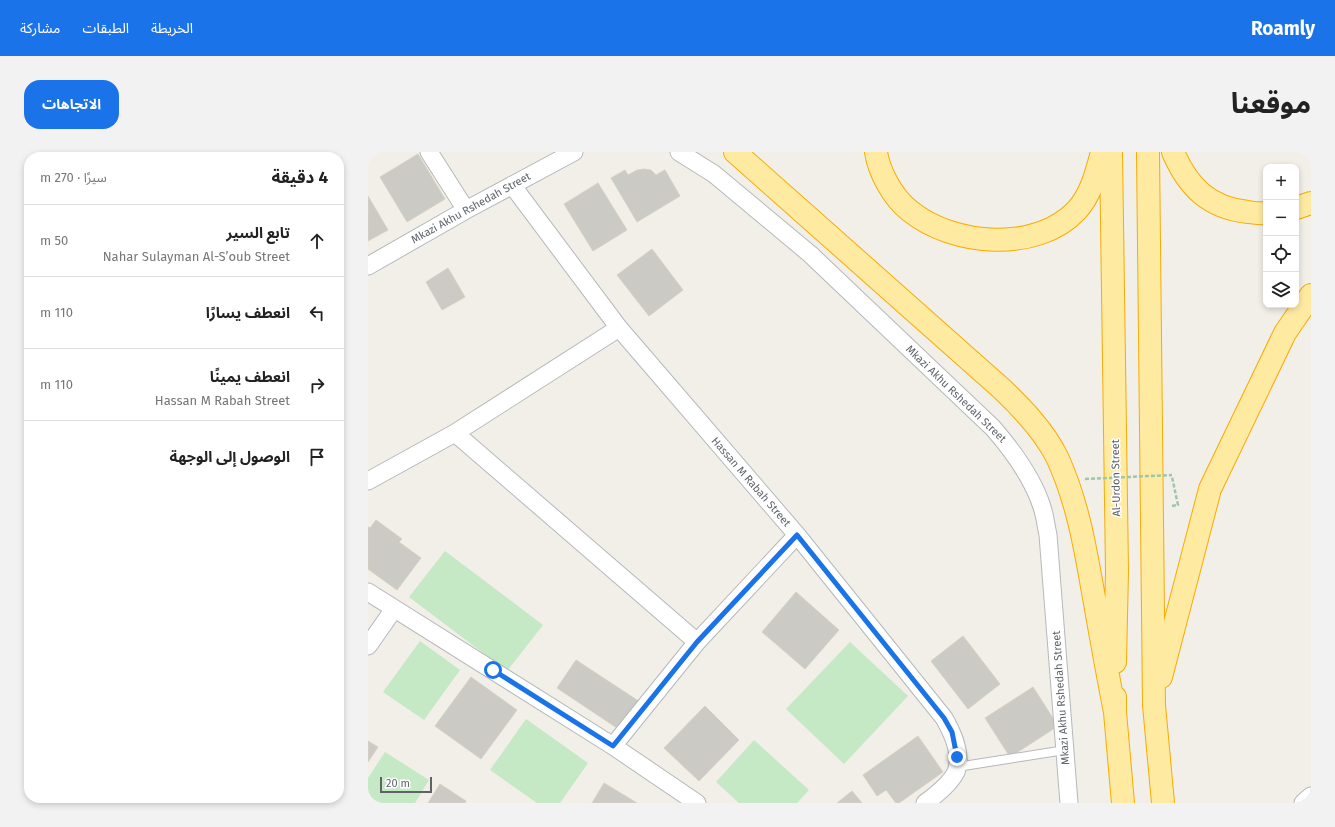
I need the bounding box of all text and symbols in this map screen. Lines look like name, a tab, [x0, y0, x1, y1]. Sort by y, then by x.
text: Roamly	[1251, 17, 1315, 40]
text: مشاركة	[20, 20, 60, 37]
text: الطبقات	[82, 20, 129, 37]
text: الخريطة	[151, 20, 193, 37]
button: الاتجاهات	[24, 80, 119, 129]
text: موقعنا	[1231, 87, 1311, 120]
map controls	[1263, 164, 1299, 308]
button: +	[1263, 164, 1299, 200]
text: 4 دقيقة	[272, 167, 328, 188]
text: سيرًا · 270 m	[40, 170, 107, 185]
street label: Mkazi Akhu Rshedah Street	[409, 170, 533, 246]
button: −	[1263, 200, 1299, 236]
text: تابع السير	[226, 224, 290, 242]
icon: ahead	[306, 230, 328, 252]
text: 50 m	[40, 233, 68, 248]
button: locate	[1263, 236, 1299, 272]
text: Nahar Sulayman Al-S’oub Street	[103, 249, 290, 264]
button: layers	[1263, 272, 1299, 308]
icon: left	[306, 302, 328, 324]
text: انعطف يسارًا	[206, 304, 290, 322]
text: 110 m	[40, 305, 73, 320]
street label: Mkazi Akhu Rshedah Street	[903, 343, 1009, 445]
text: انعطف يمينًا	[210, 368, 290, 386]
icon: right	[306, 374, 328, 396]
text: 110 m	[40, 377, 73, 392]
text: Hassan M Rabah Street	[155, 393, 290, 408]
street label: Hassan M Rabah Street	[709, 435, 793, 529]
street label: Al-Urdon Street	[1109, 439, 1123, 517]
icon: arrive	[306, 446, 328, 468]
text: الوصول إلى الوجهة	[170, 448, 290, 466]
street label: Mkazi Akhu Rshedah Street	[1050, 630, 1072, 766]
route start	[484, 661, 502, 679]
route end	[948, 748, 966, 766]
scale bar	[380, 775, 432, 794]
text: 20 m	[386, 777, 410, 790]

